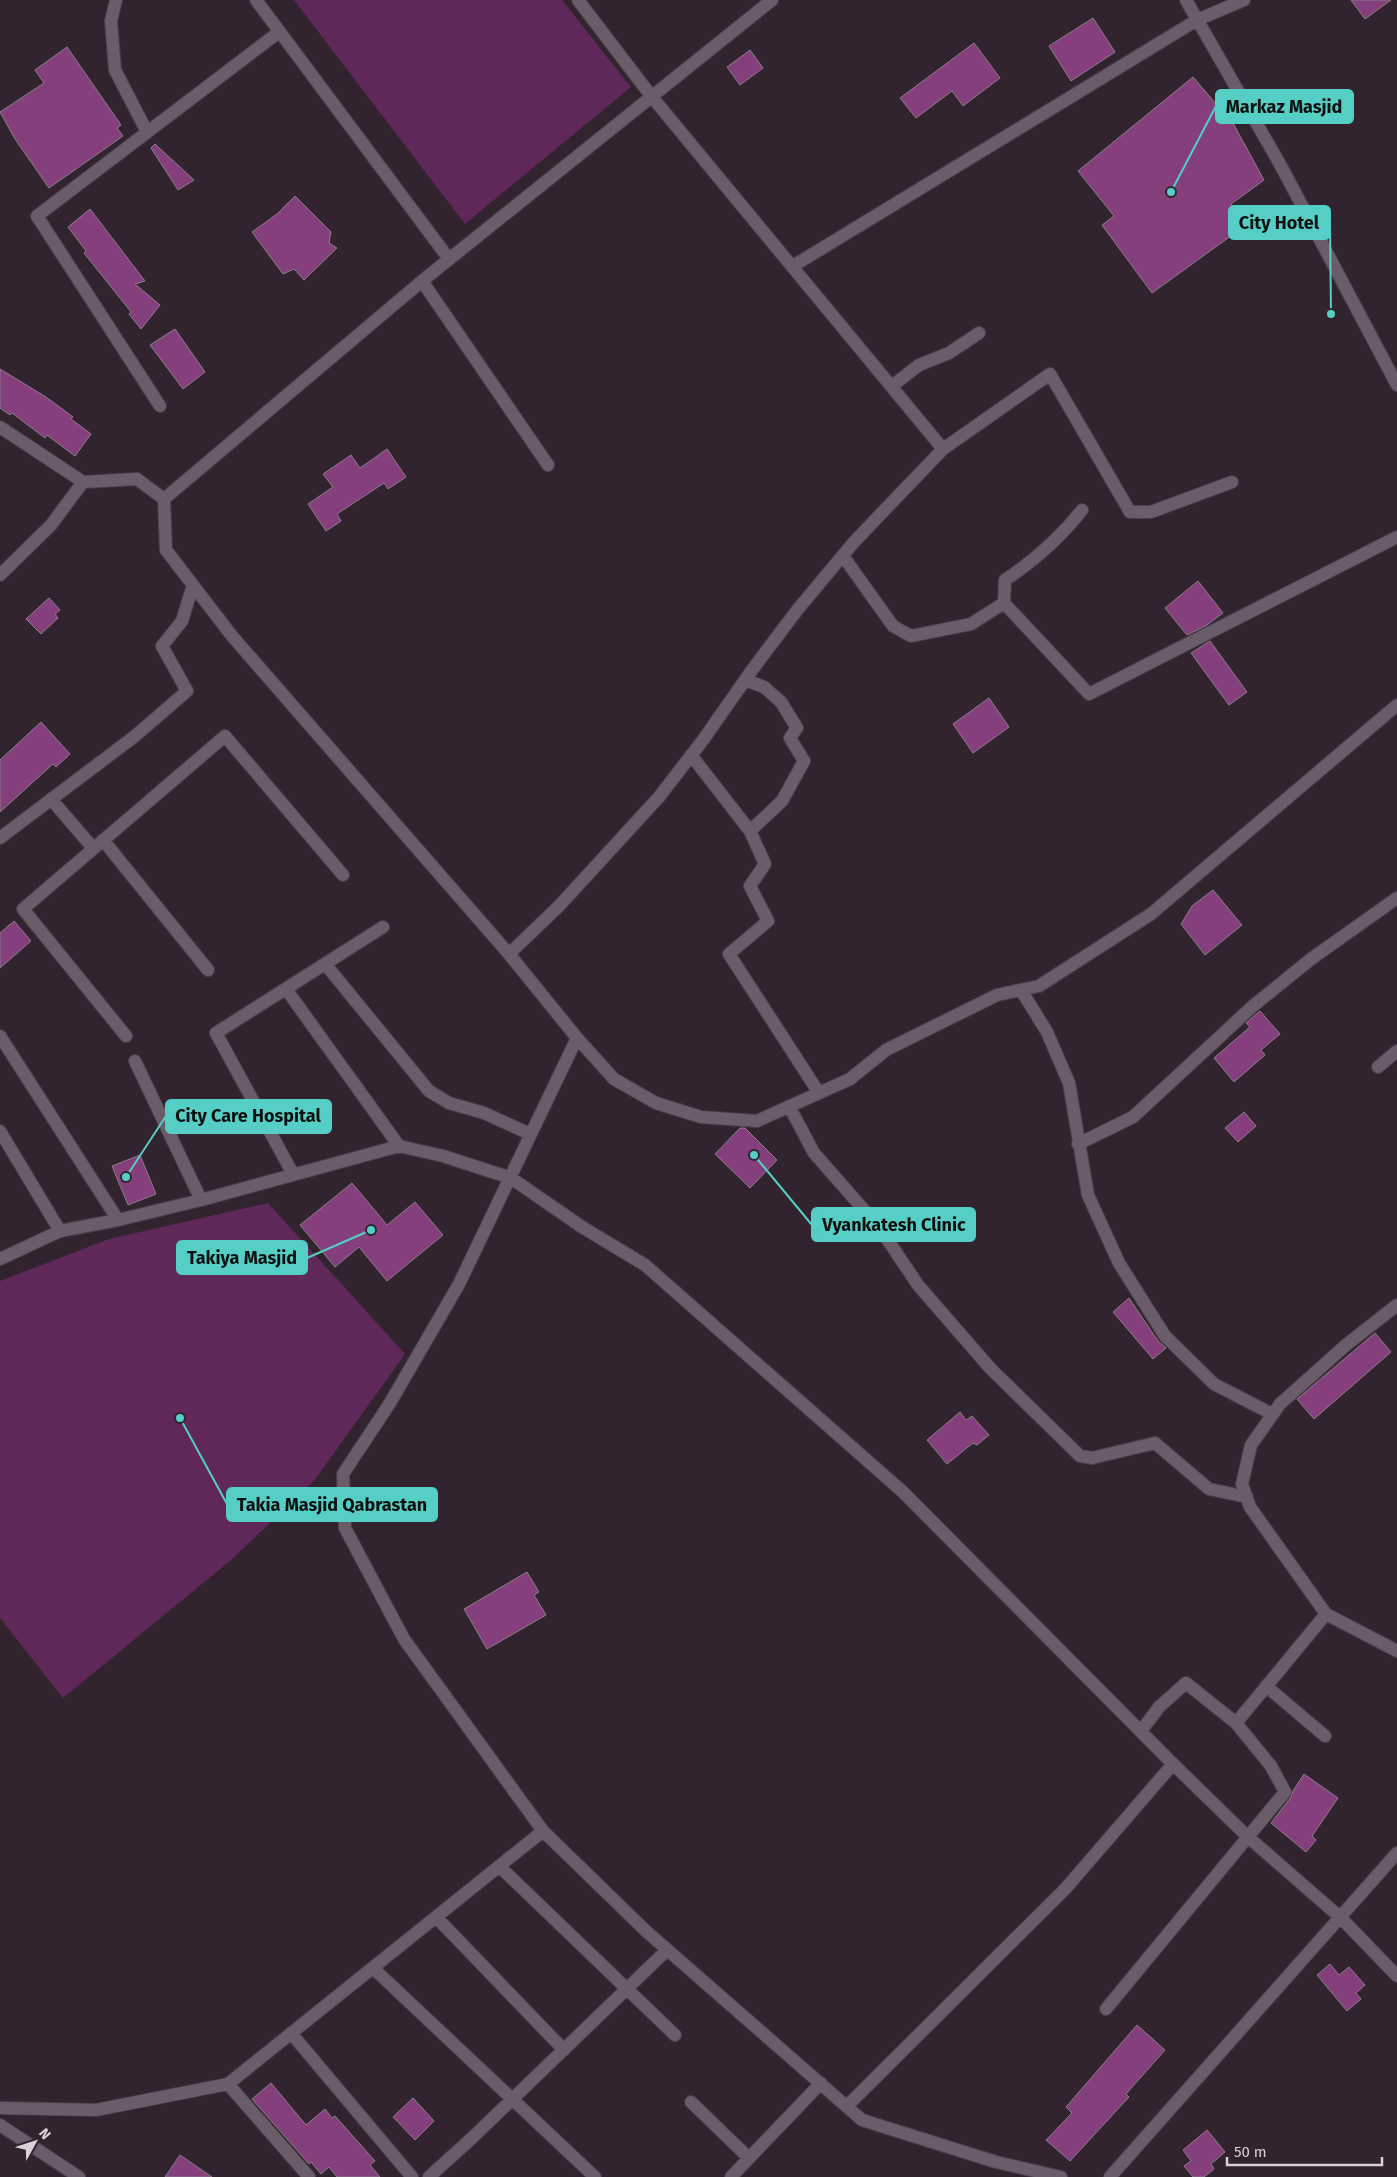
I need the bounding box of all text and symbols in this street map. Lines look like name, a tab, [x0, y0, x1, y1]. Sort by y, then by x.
callout: Markaz Masjid	[1216, 90, 1353, 123]
text: Markaz Masjid	[1226, 96, 1342, 118]
callout: City Hotel	[1229, 206, 1330, 239]
text: City Hotel	[1239, 212, 1320, 234]
callout: City Care Hospital	[166, 1100, 331, 1133]
text: City Care Hospital	[175, 1105, 321, 1127]
callout: Vyankatesh Clinic	[812, 1208, 975, 1241]
text: Vyankatesh Clinic	[821, 1214, 966, 1236]
callout: Takiya Masjid	[177, 1241, 307, 1274]
text: Takiya Masjid	[187, 1247, 297, 1269]
callout: Takia Masjid Qabrastan	[227, 1488, 437, 1521]
text: Takia Masjid Qabrastan	[237, 1494, 427, 1516]
north arrow	[10, 2117, 60, 2167]
text: N	[35, 2125, 54, 2143]
scale bar	[1227, 2134, 1382, 2166]
text: 50 m	[1234, 2143, 1267, 2161]

